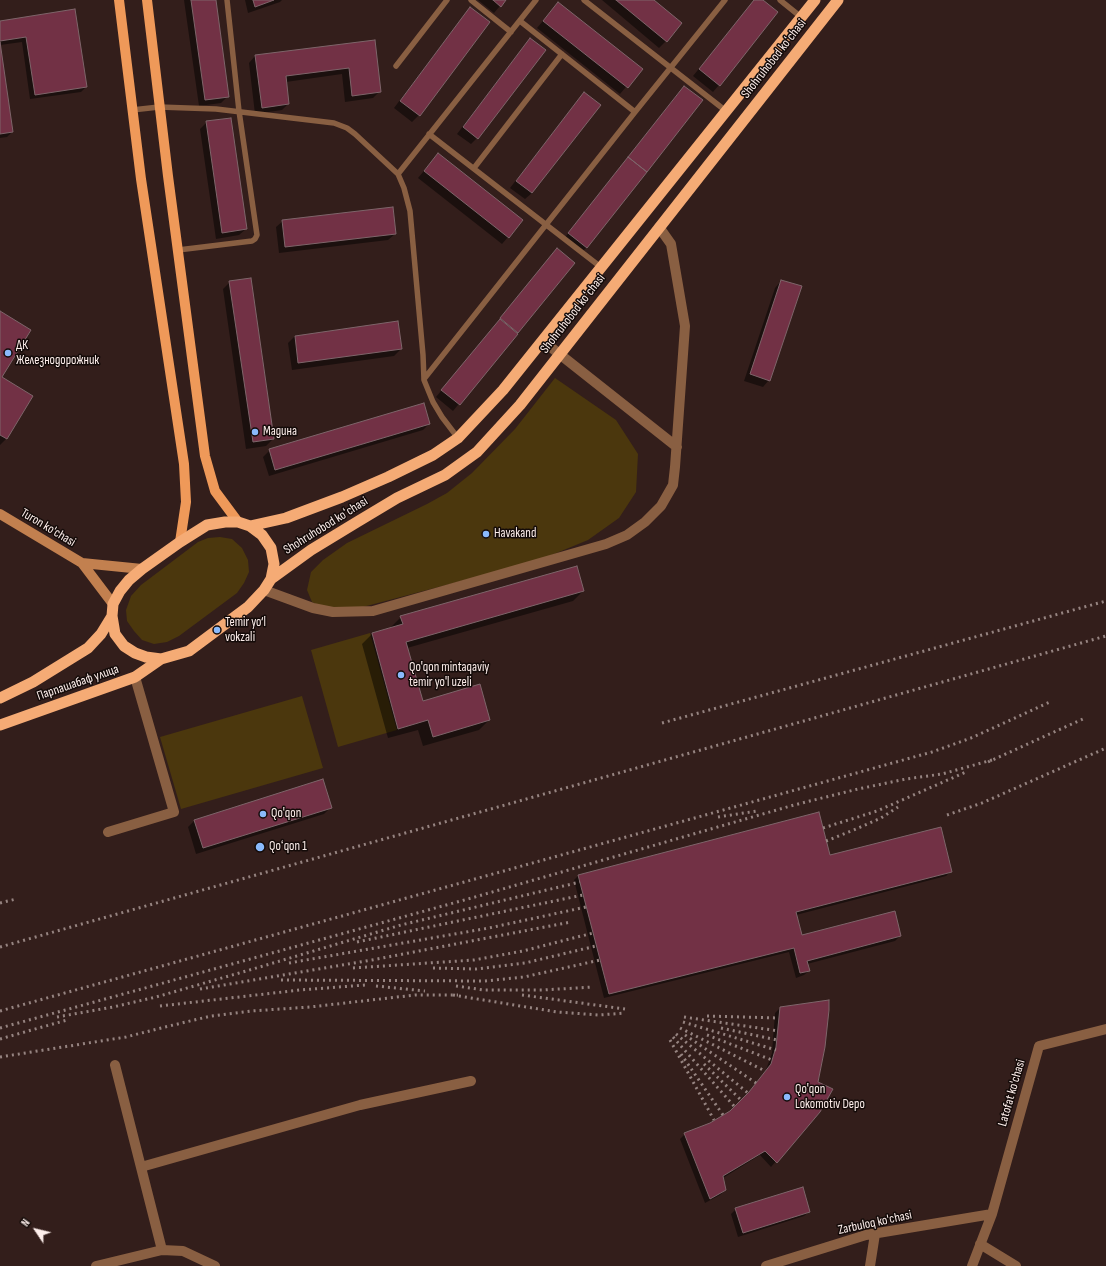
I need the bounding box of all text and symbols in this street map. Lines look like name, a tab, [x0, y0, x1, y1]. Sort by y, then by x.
street label: Shohruhobod koʻchasi	[738, 16, 810, 102]
street label: Shohruhobod koʻchasi	[537, 271, 609, 357]
place label: ДК Железнодорожник	[16, 338, 99, 369]
marker: ДК Железнодорожник	[3, 348, 13, 358]
place label: Мадина	[263, 424, 297, 440]
marker: Мадина	[250, 427, 260, 437]
street label: Shohruhobod koʻchasi	[281, 494, 371, 558]
street label: Turon ko'chasi	[18, 506, 78, 550]
place label: Havakand	[494, 526, 536, 542]
marker: Havakand	[481, 529, 491, 539]
place label: Temir yo‘l vokzali	[225, 615, 266, 646]
marker: Temir yo‘l vokzali	[212, 625, 222, 635]
place label: Qo'qon mintaqaviy temir yo'l uzeli	[409, 660, 489, 691]
street label: Парпашабаф улица	[35, 662, 121, 704]
marker: Qo'qon mintaqaviy temir yo'l uzeli	[396, 670, 406, 680]
place label: Qo'qon	[271, 806, 301, 822]
marker: Qo'qon	[258, 809, 268, 819]
place label: Qoʻqon 1	[269, 839, 307, 855]
marker: Qoʻqon 1	[254, 841, 266, 853]
street label: Latofat ko'chasi	[995, 1058, 1029, 1128]
place label: Qo'qon Lokomotiv Depo	[795, 1082, 865, 1113]
marker: Qo'qon Lokomotiv Depo	[782, 1092, 792, 1102]
street label: Zarbuloq ko'chasi	[837, 1208, 913, 1238]
north arrow	[16, 1210, 56, 1250]
text: N	[19, 1217, 33, 1229]

